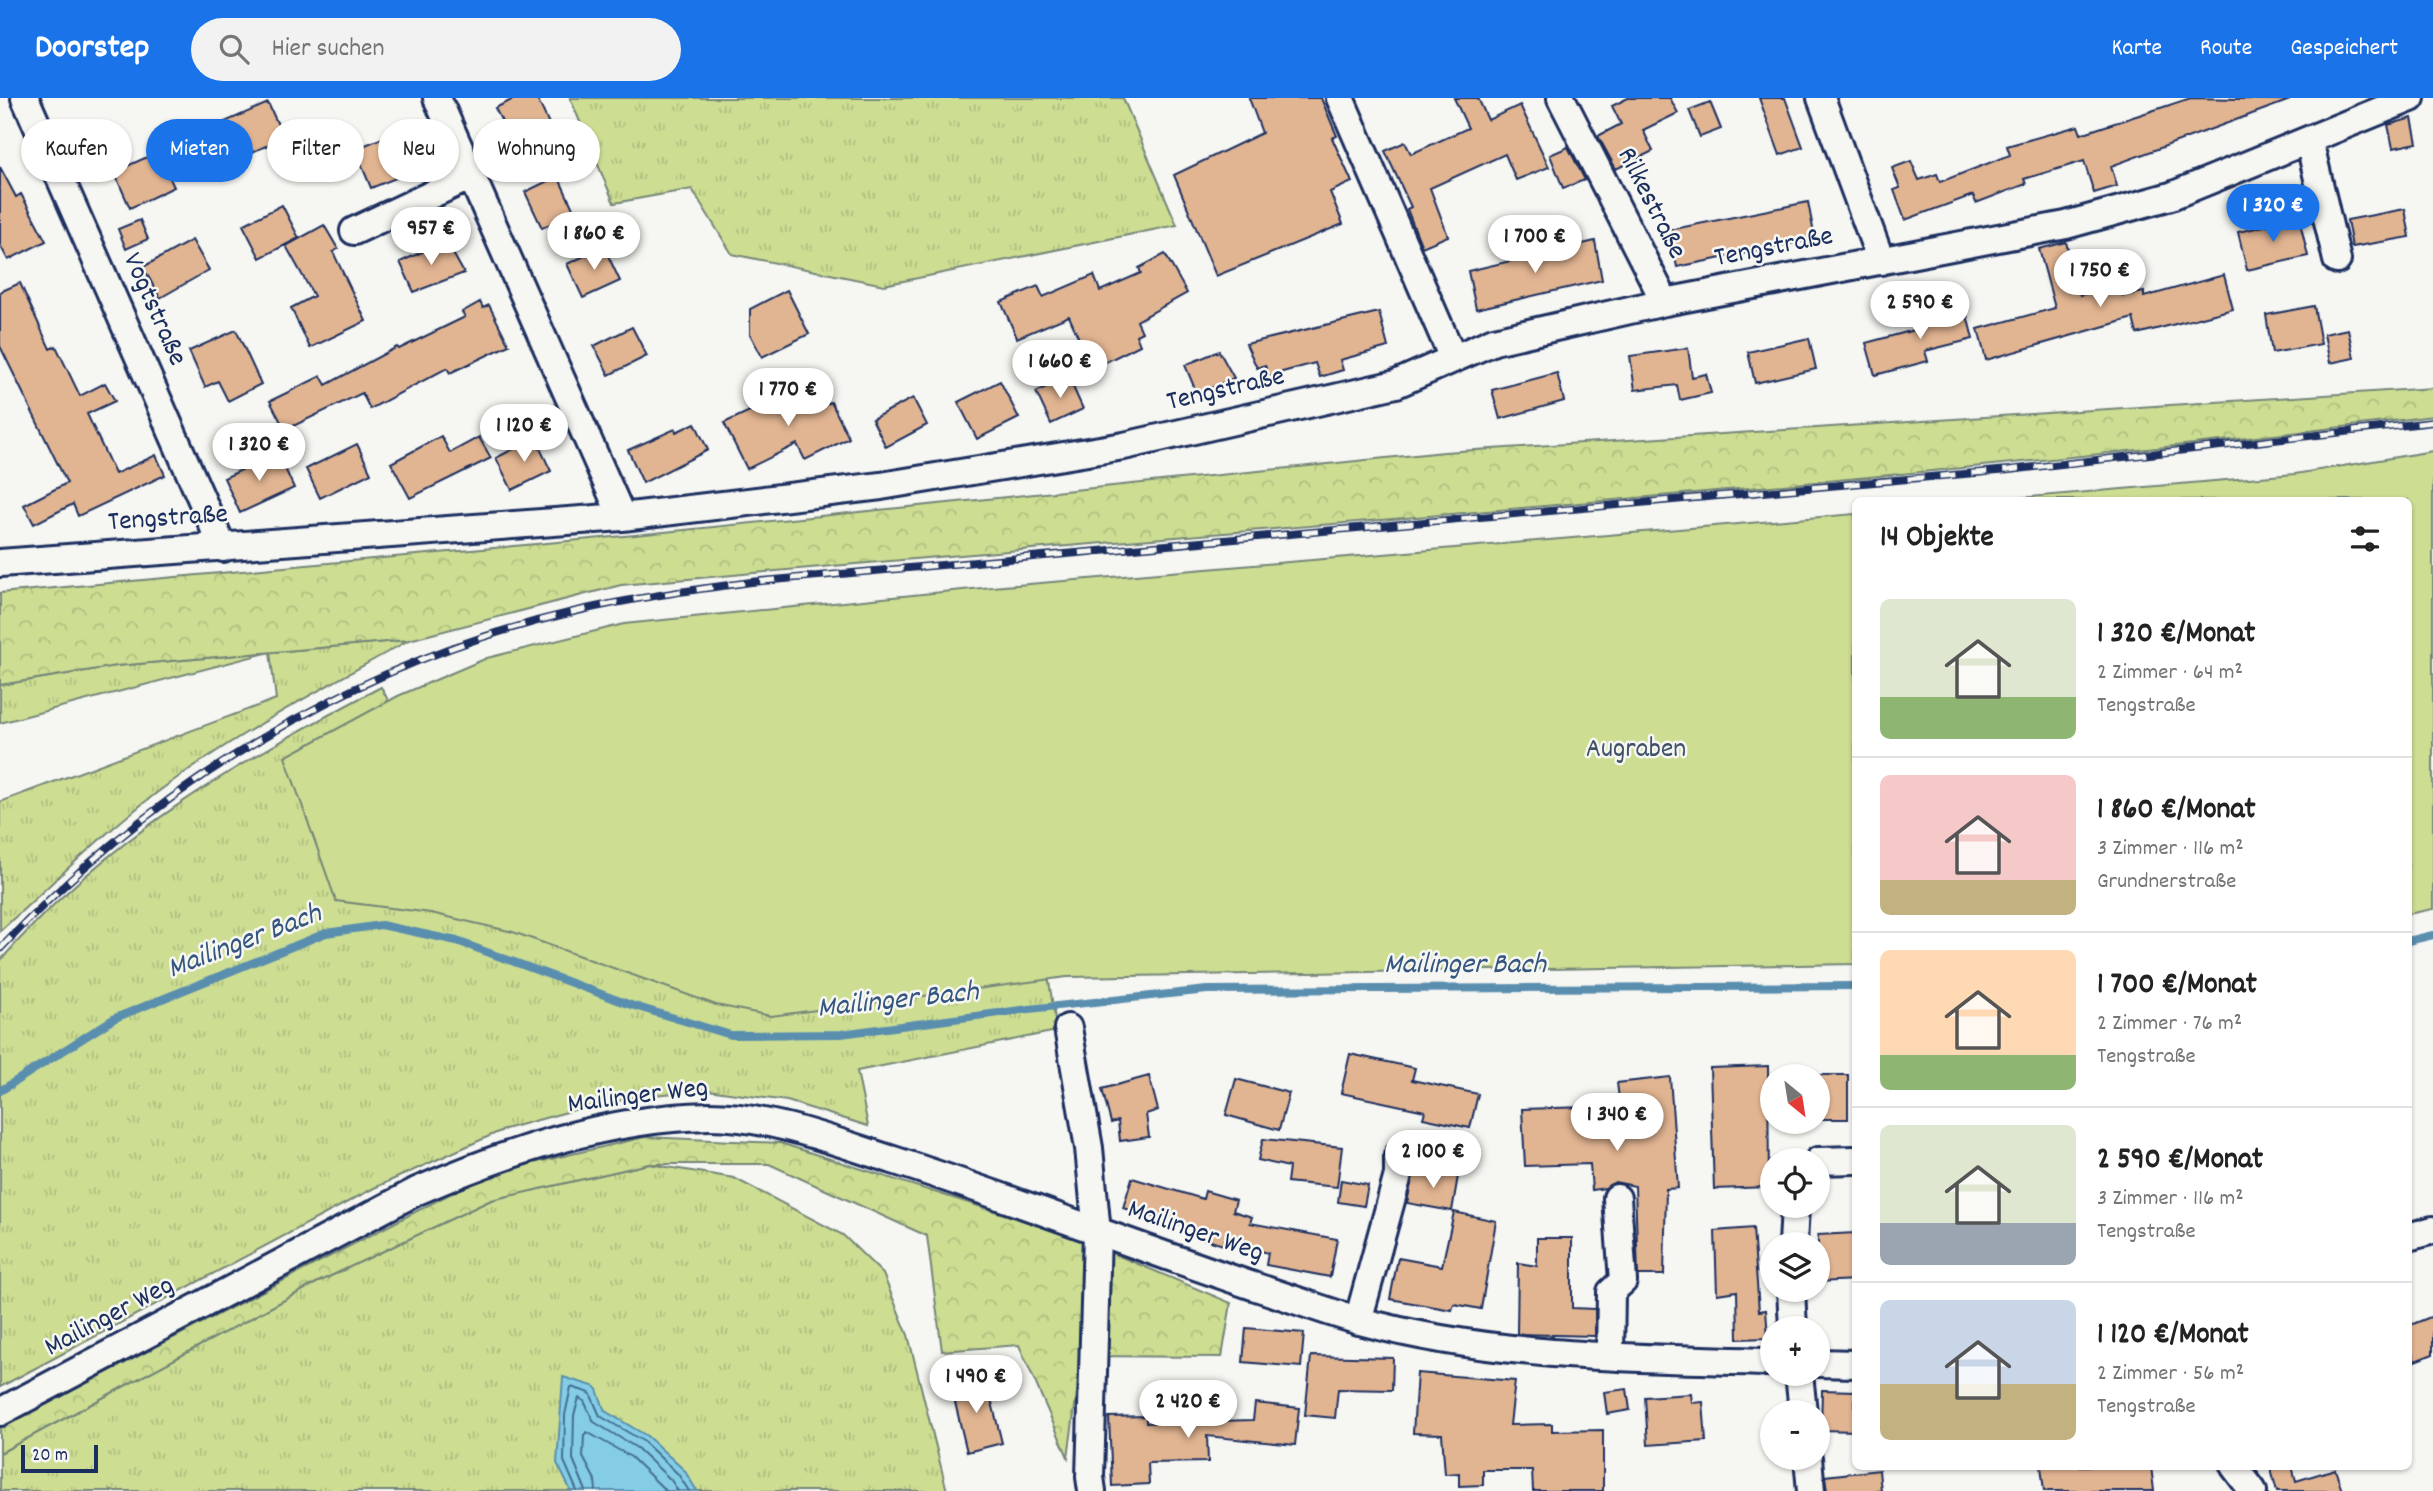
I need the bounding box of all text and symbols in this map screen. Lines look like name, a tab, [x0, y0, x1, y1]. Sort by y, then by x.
search box	[191, 18, 681, 81]
text: Doorstep	[35, 26, 149, 73]
icon: search	[215, 30, 253, 68]
text: Hier suchen	[271, 31, 385, 68]
text: Karte	[2111, 32, 2162, 66]
text: Route	[2200, 32, 2252, 66]
text: Gespeichert	[2290, 32, 2398, 66]
chip: Kaufen	[21, 119, 132, 182]
chip: Mieten	[146, 119, 253, 182]
chip: Filter	[267, 119, 364, 182]
chip: Neu	[378, 119, 459, 182]
chip: Wohnung	[473, 119, 600, 182]
street label: Rilkestraße	[1605, 141, 1695, 267]
pin: 1 320 €	[2208, 184, 2338, 244]
text: 1 320 €	[2242, 190, 2304, 223]
pin: 957 €	[382, 208, 480, 267]
pin: 1 860 €	[529, 212, 659, 272]
text: 957 €	[407, 213, 455, 246]
pin: 1 700 €	[1470, 216, 1600, 275]
text: 1 860 €	[563, 218, 625, 251]
street label: Tengstraße	[1711, 218, 1837, 280]
text: 1 700 €	[1504, 221, 1566, 254]
street label: Vogtstraße	[110, 247, 196, 373]
pin: 1 750 €	[2035, 250, 2165, 309]
text: 1 750 €	[2070, 255, 2130, 288]
pin: 2 590 €	[1855, 282, 1985, 341]
text: 2 590 €	[1886, 287, 1954, 320]
pin: 1 660 €	[995, 341, 1125, 400]
text: 1 660 €	[1028, 346, 1092, 379]
street label: Tengstraße	[1163, 358, 1289, 424]
pin: 1 770 €	[723, 368, 853, 428]
text: 1 770 €	[759, 374, 817, 407]
pin: 1 120 €	[459, 404, 589, 464]
text: 1 120 €	[496, 410, 552, 443]
pin: 1 320 €	[194, 424, 324, 483]
text: 1 320 €	[228, 429, 290, 462]
street label: Tengstraße	[107, 496, 229, 544]
text: 14 Objekte	[1880, 518, 1994, 561]
icon: filters	[2346, 520, 2384, 558]
text: 1 320 €/Monat	[2097, 614, 2255, 657]
icon: home	[1936, 627, 2020, 711]
text: 2 Zimmer · 64 m²	[2097, 657, 2243, 690]
text: Tengstraße	[2097, 690, 2196, 723]
park label: Augraben	[1586, 731, 1686, 771]
text: 1 860 €/Monat	[2097, 790, 2256, 833]
icon: home	[1936, 803, 2020, 887]
text: 3 Zimmer · 116 m²	[2097, 833, 2244, 866]
text: Grundnerstraße	[2097, 866, 2236, 899]
water label: Mailinger Bach	[162, 893, 330, 992]
water label: Mailinger Bach	[1384, 945, 1547, 988]
text: 1 700 €/Monat	[2097, 965, 2257, 1008]
water label: Mailinger Bach	[815, 972, 982, 1032]
icon: home	[1936, 978, 2020, 1062]
text: 2 Zimmer · 76 m²	[2097, 1008, 2242, 1041]
text: Tengstraße	[2097, 1041, 2196, 1074]
north arrow	[1760, 1064, 1830, 1134]
map controls	[1760, 1064, 1830, 1470]
street label: Mailinger Weg	[565, 1070, 711, 1126]
pin: 1 340 €	[1552, 1094, 1682, 1153]
text: 1 340 €	[1587, 1099, 1647, 1132]
pin: 2 100 €	[1368, 1130, 1498, 1190]
text: 2 100 €	[1401, 1136, 1465, 1169]
text: 2 590 €/Monat	[2097, 1140, 2263, 1183]
button: locate	[1760, 1148, 1830, 1218]
icon: home	[1936, 1153, 2020, 1237]
text: 3 Zimmer · 116 m²	[2097, 1183, 2244, 1216]
street label: Mailinger Weg	[1122, 1191, 1268, 1275]
text: Tengstraße	[2097, 1216, 2196, 1249]
button: layers	[1760, 1232, 1830, 1302]
street label: Mailinger Weg	[38, 1267, 182, 1369]
text: 1 120 €/Monat	[2097, 1315, 2249, 1358]
button: +	[1760, 1316, 1830, 1386]
icon: home	[1936, 1328, 2020, 1412]
pin: 1 490 €	[911, 1356, 1041, 1415]
text: 2 Zimmer · 56 m²	[2097, 1358, 2244, 1391]
text: 1 490 €	[945, 1361, 1007, 1394]
pin: 2 420 €	[1123, 1380, 1253, 1440]
text: 2 420 €	[1155, 1386, 1221, 1419]
text: Tengstraße	[2097, 1391, 2196, 1424]
button: −	[1760, 1400, 1830, 1470]
scale bar	[21, 1442, 98, 1474]
text: 20 m	[32, 1443, 68, 1470]

